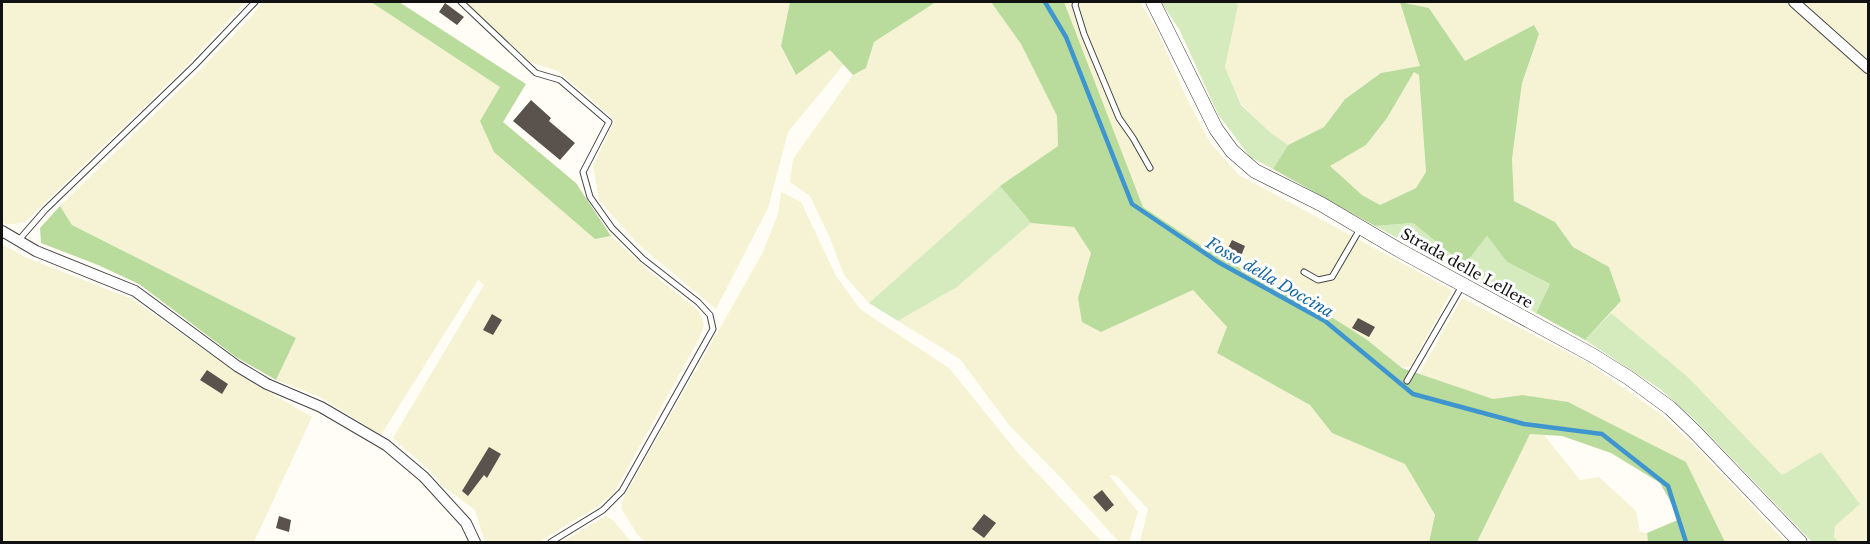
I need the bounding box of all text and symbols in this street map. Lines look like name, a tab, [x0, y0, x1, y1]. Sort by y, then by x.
street label: Strada delle Lellere	[1398, 224, 1536, 312]
water label: Fosso della Doccina	[1202, 232, 1337, 322]

